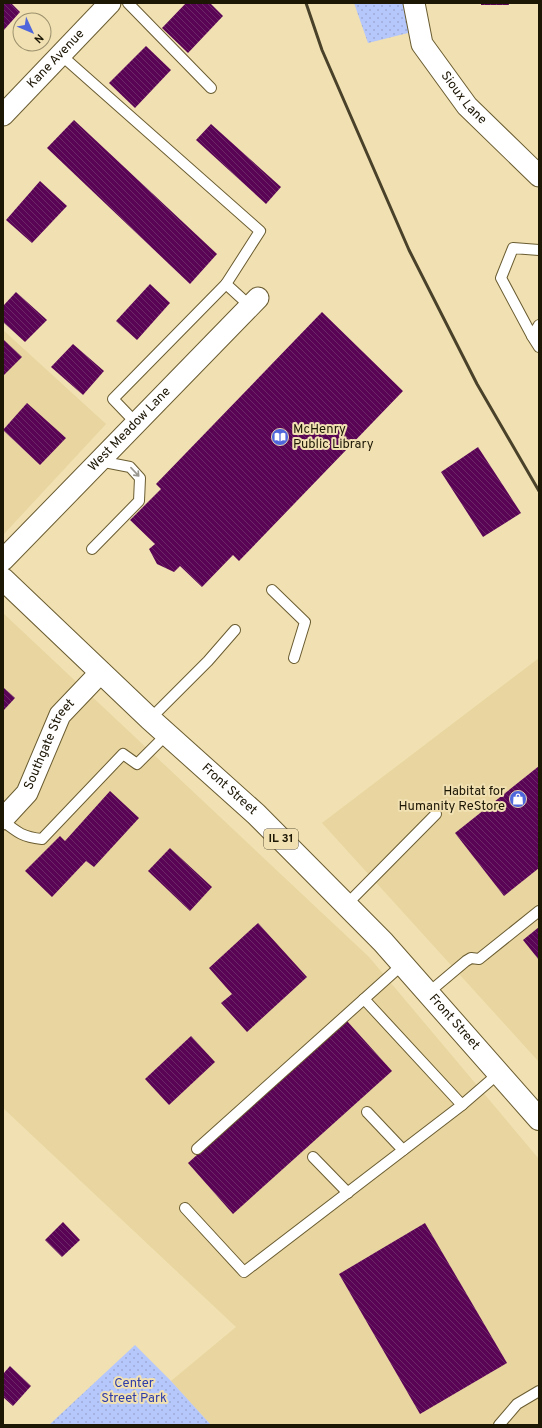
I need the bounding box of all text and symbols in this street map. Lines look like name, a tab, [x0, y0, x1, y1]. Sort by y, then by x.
north arrow	[12, 12, 52, 52]
street label: Kane Avenue	[24, 26, 88, 92]
text: N	[31, 31, 46, 46]
street label: Sioux Lane	[437, 68, 490, 128]
street label: West Meadow Lane	[85, 384, 175, 475]
place label: McHenry Public Library	[293, 422, 374, 453]
library icon: McHenry Public Library	[270, 427, 290, 447]
one-way arrow	[130, 467, 139, 477]
street label: Southgate Street	[21, 696, 79, 792]
street label: Front Street	[198, 761, 260, 819]
place label: Habitat for Humanity ReStore	[399, 784, 505, 815]
shop icon: Habitat for Humanity ReStore	[508, 789, 528, 809]
road number: IL 31	[264, 829, 298, 849]
street label: Front Street	[425, 991, 483, 1054]
park label: Center Street Park	[101, 1376, 167, 1407]

